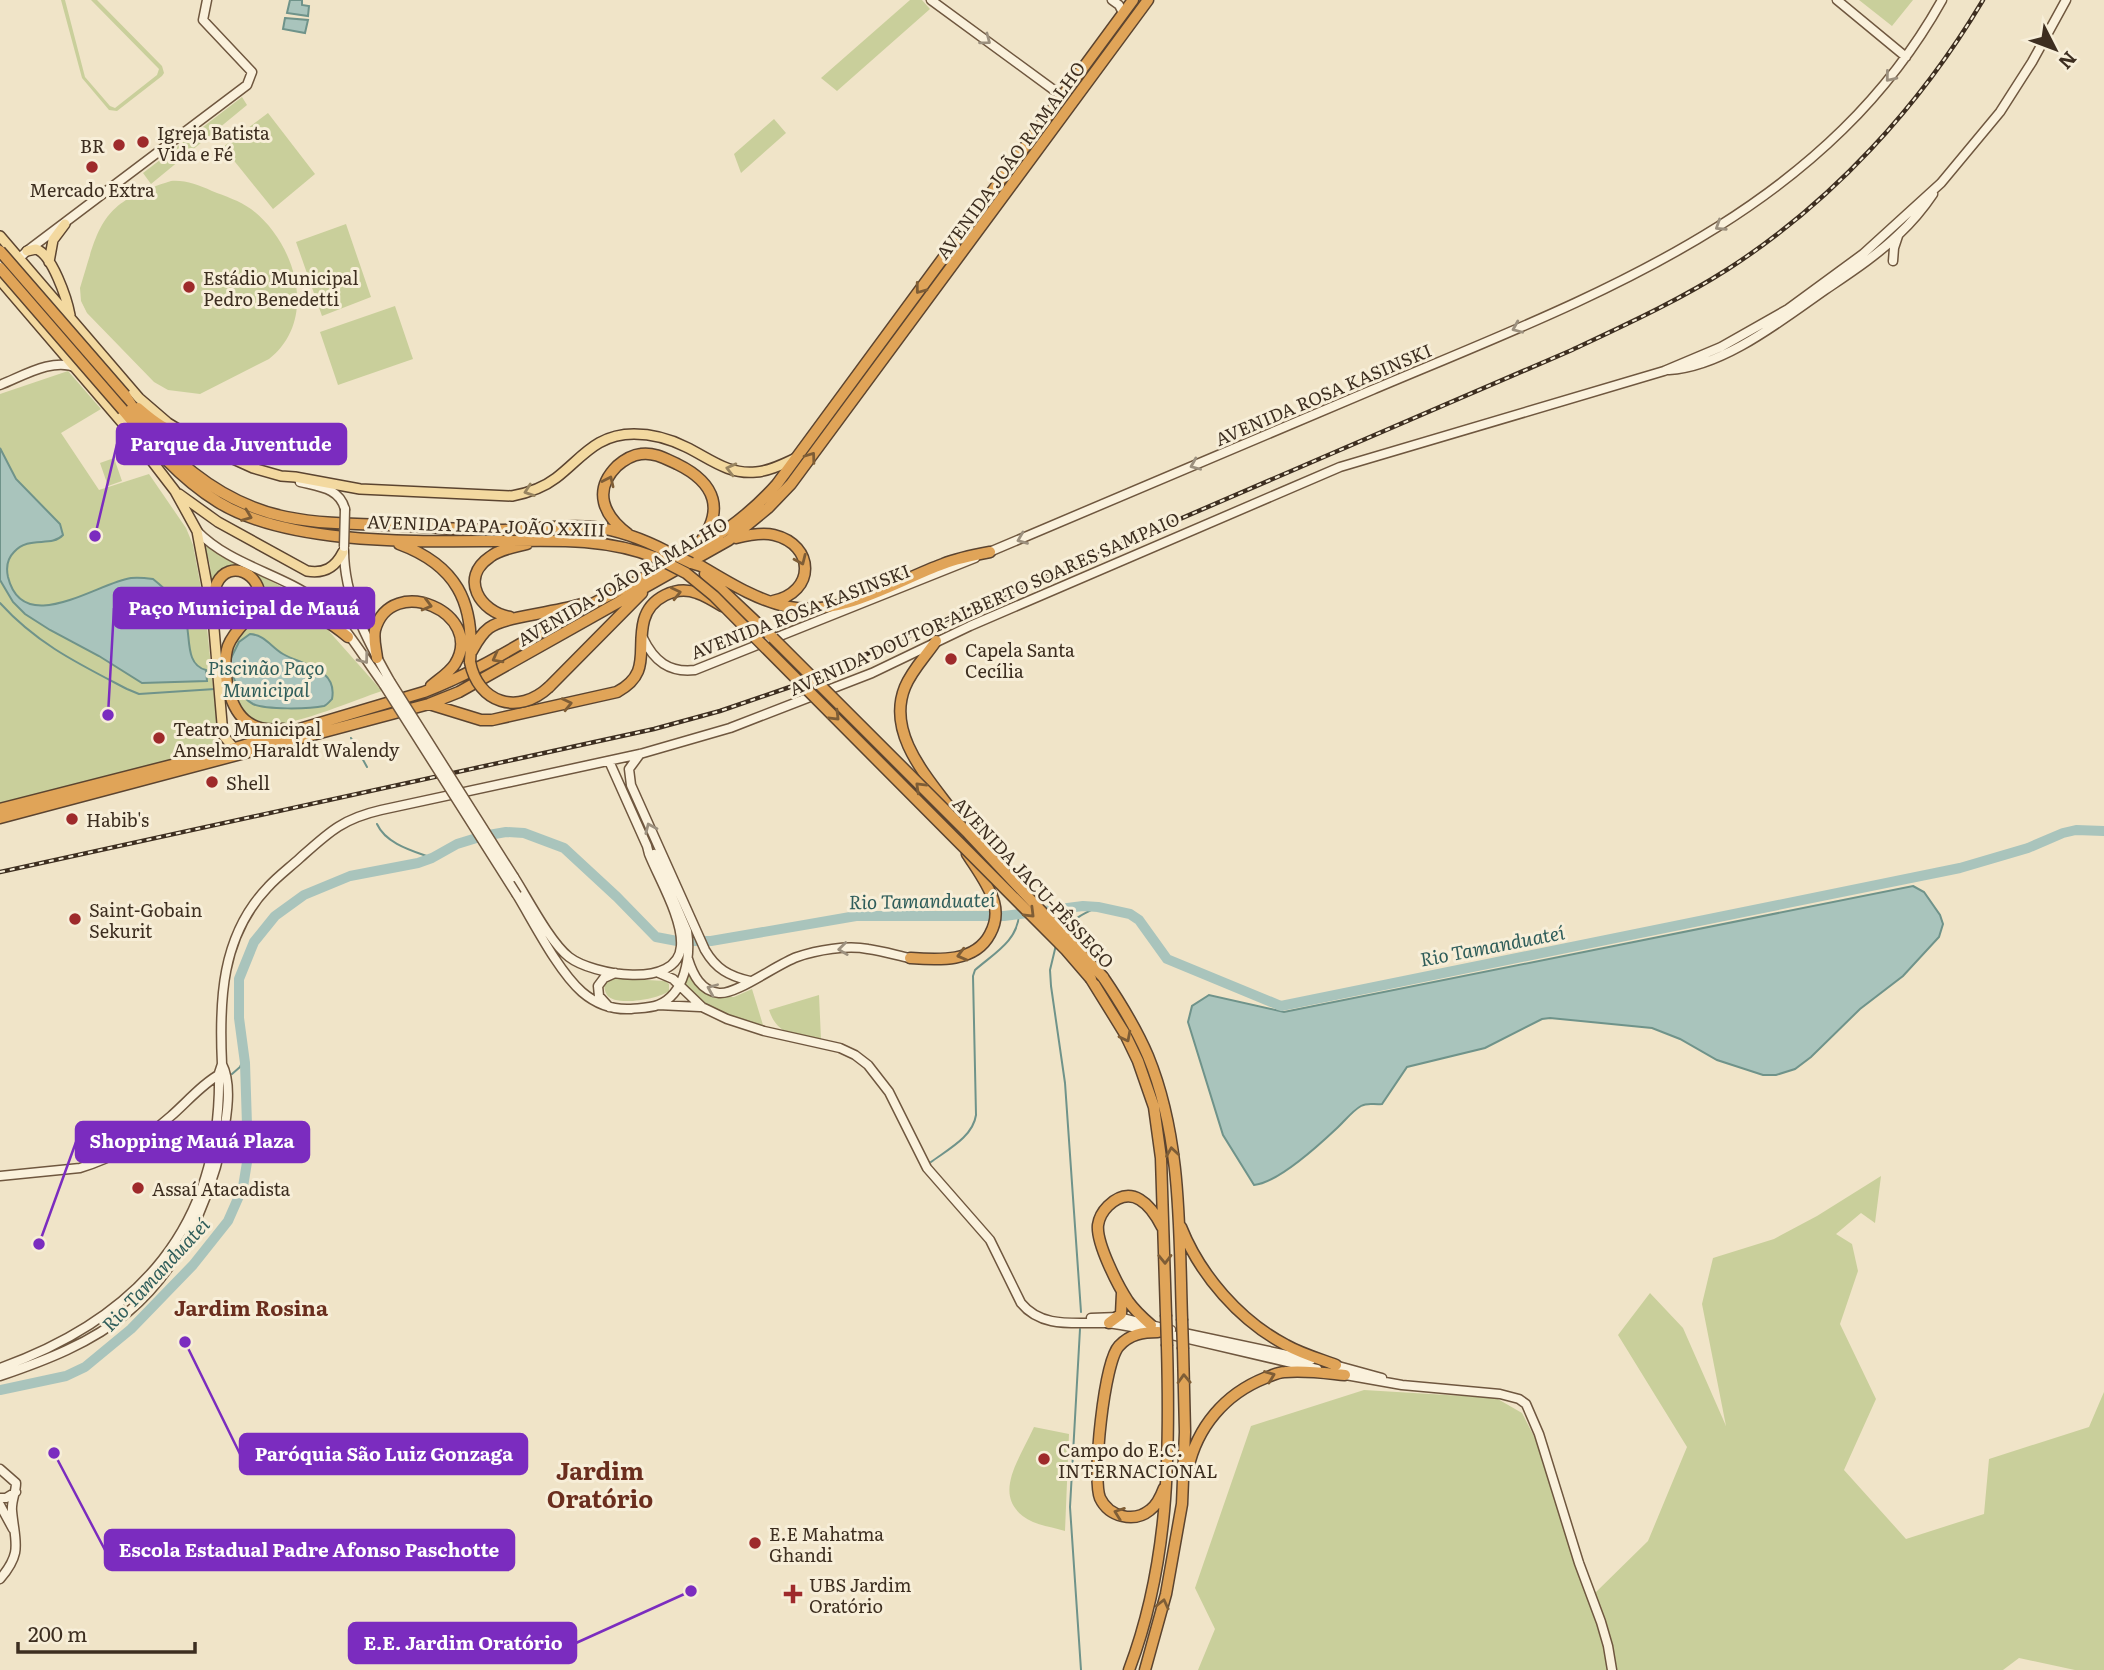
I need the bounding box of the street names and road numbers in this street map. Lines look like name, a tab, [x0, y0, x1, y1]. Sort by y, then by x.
street label: AVENIDA JOÃO RAMALHO	[929, 55, 1091, 265]
street label: AVENIDA ROSA KASINSKI	[1210, 336, 1436, 452]
street label: AVENIDA DOUTOR ALBERTO SOARES SAMPAIO	[784, 504, 1184, 702]
street label: AVENIDA PAPA JOÃO XXIII	[367, 507, 605, 543]
street label: AVENIDA JOÃO RAMALHO	[512, 510, 732, 652]
street label: AVENIDA ROSA KASINSKI	[686, 557, 914, 665]
street label: AVENIDA JACU-PÊSSEGO	[947, 790, 1121, 974]

